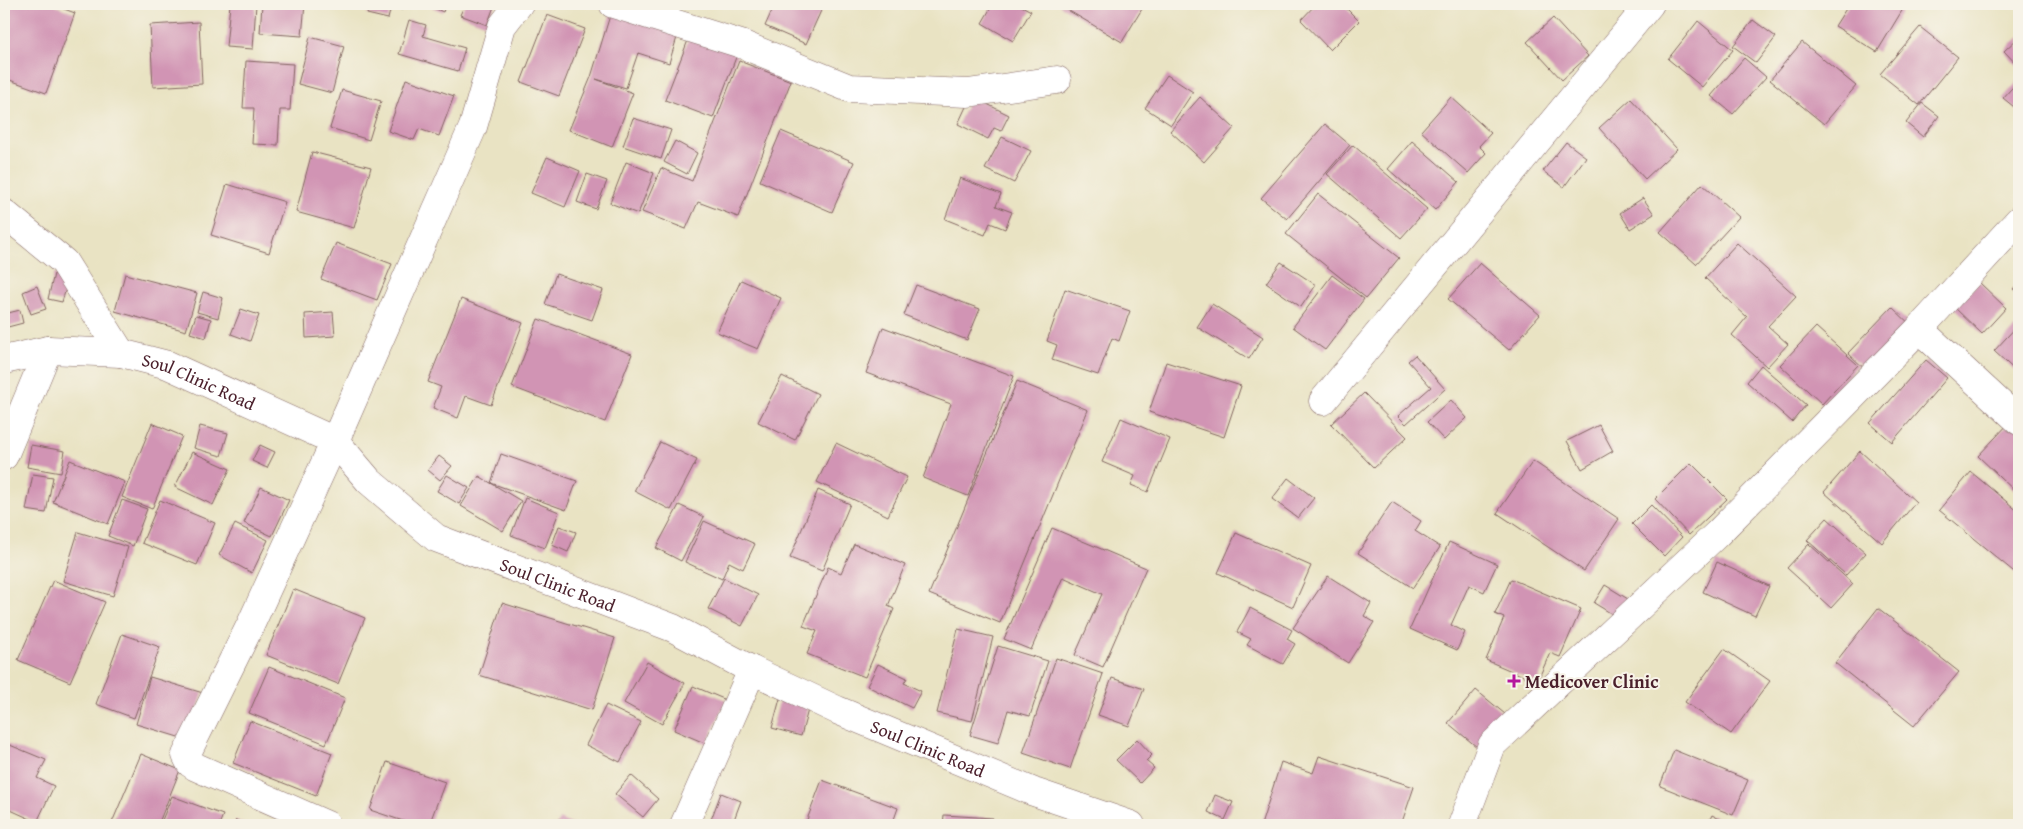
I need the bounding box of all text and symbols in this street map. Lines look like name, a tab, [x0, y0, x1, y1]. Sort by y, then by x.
street label: Soul Clinic Road	[139, 345, 260, 417]
street label: Soul Clinic Road	[496, 550, 620, 619]
place label: Medicover Clinic	[1525, 668, 1659, 695]
marker: Medicover Clinic	[1507, 674, 1521, 688]
street label: Soul Clinic Road	[867, 712, 990, 784]

